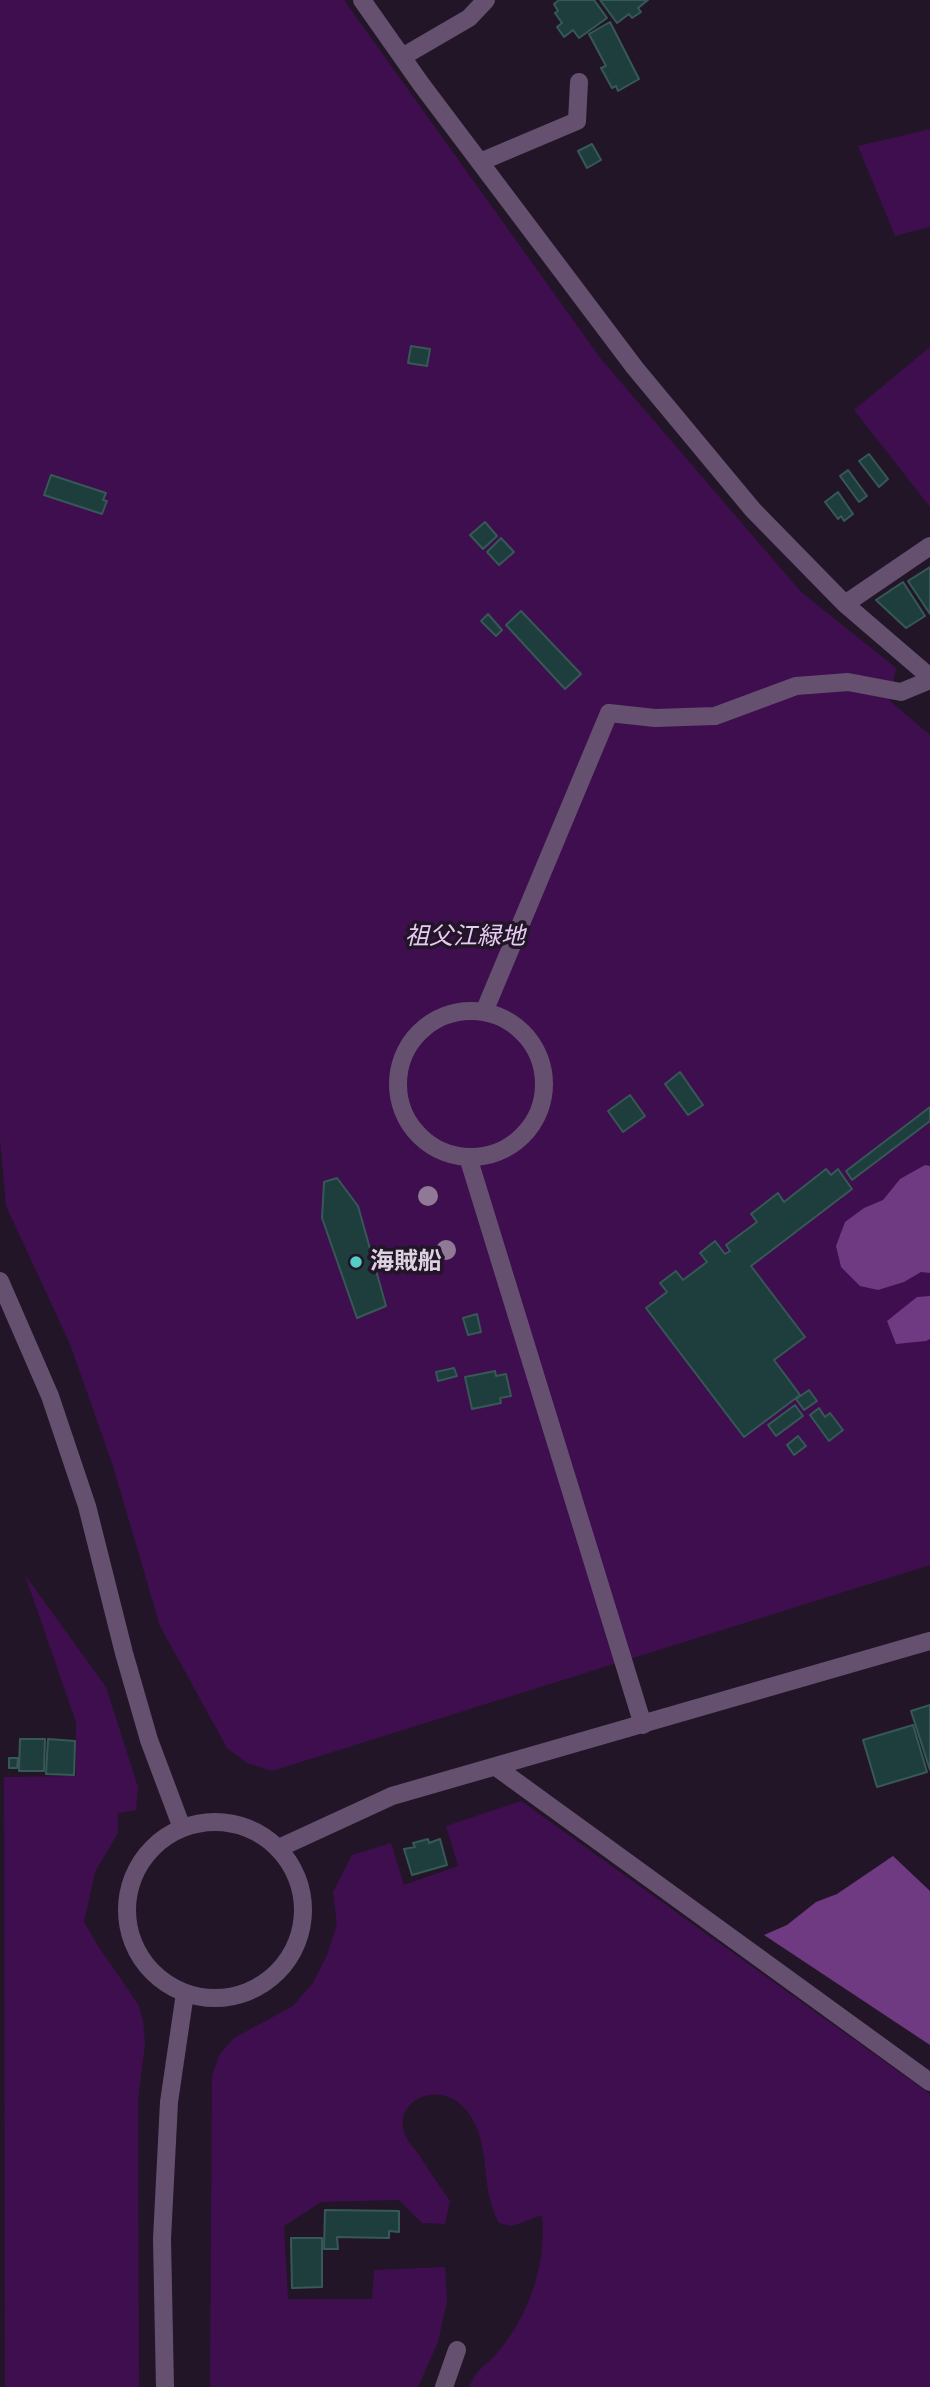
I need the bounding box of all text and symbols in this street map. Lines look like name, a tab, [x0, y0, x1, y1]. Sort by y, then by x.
park label: 祖父江緑地	[405, 923, 525, 951]
place label: 海賊船	[370, 1248, 442, 1276]
marker: 海賊船	[348, 1254, 364, 1270]

